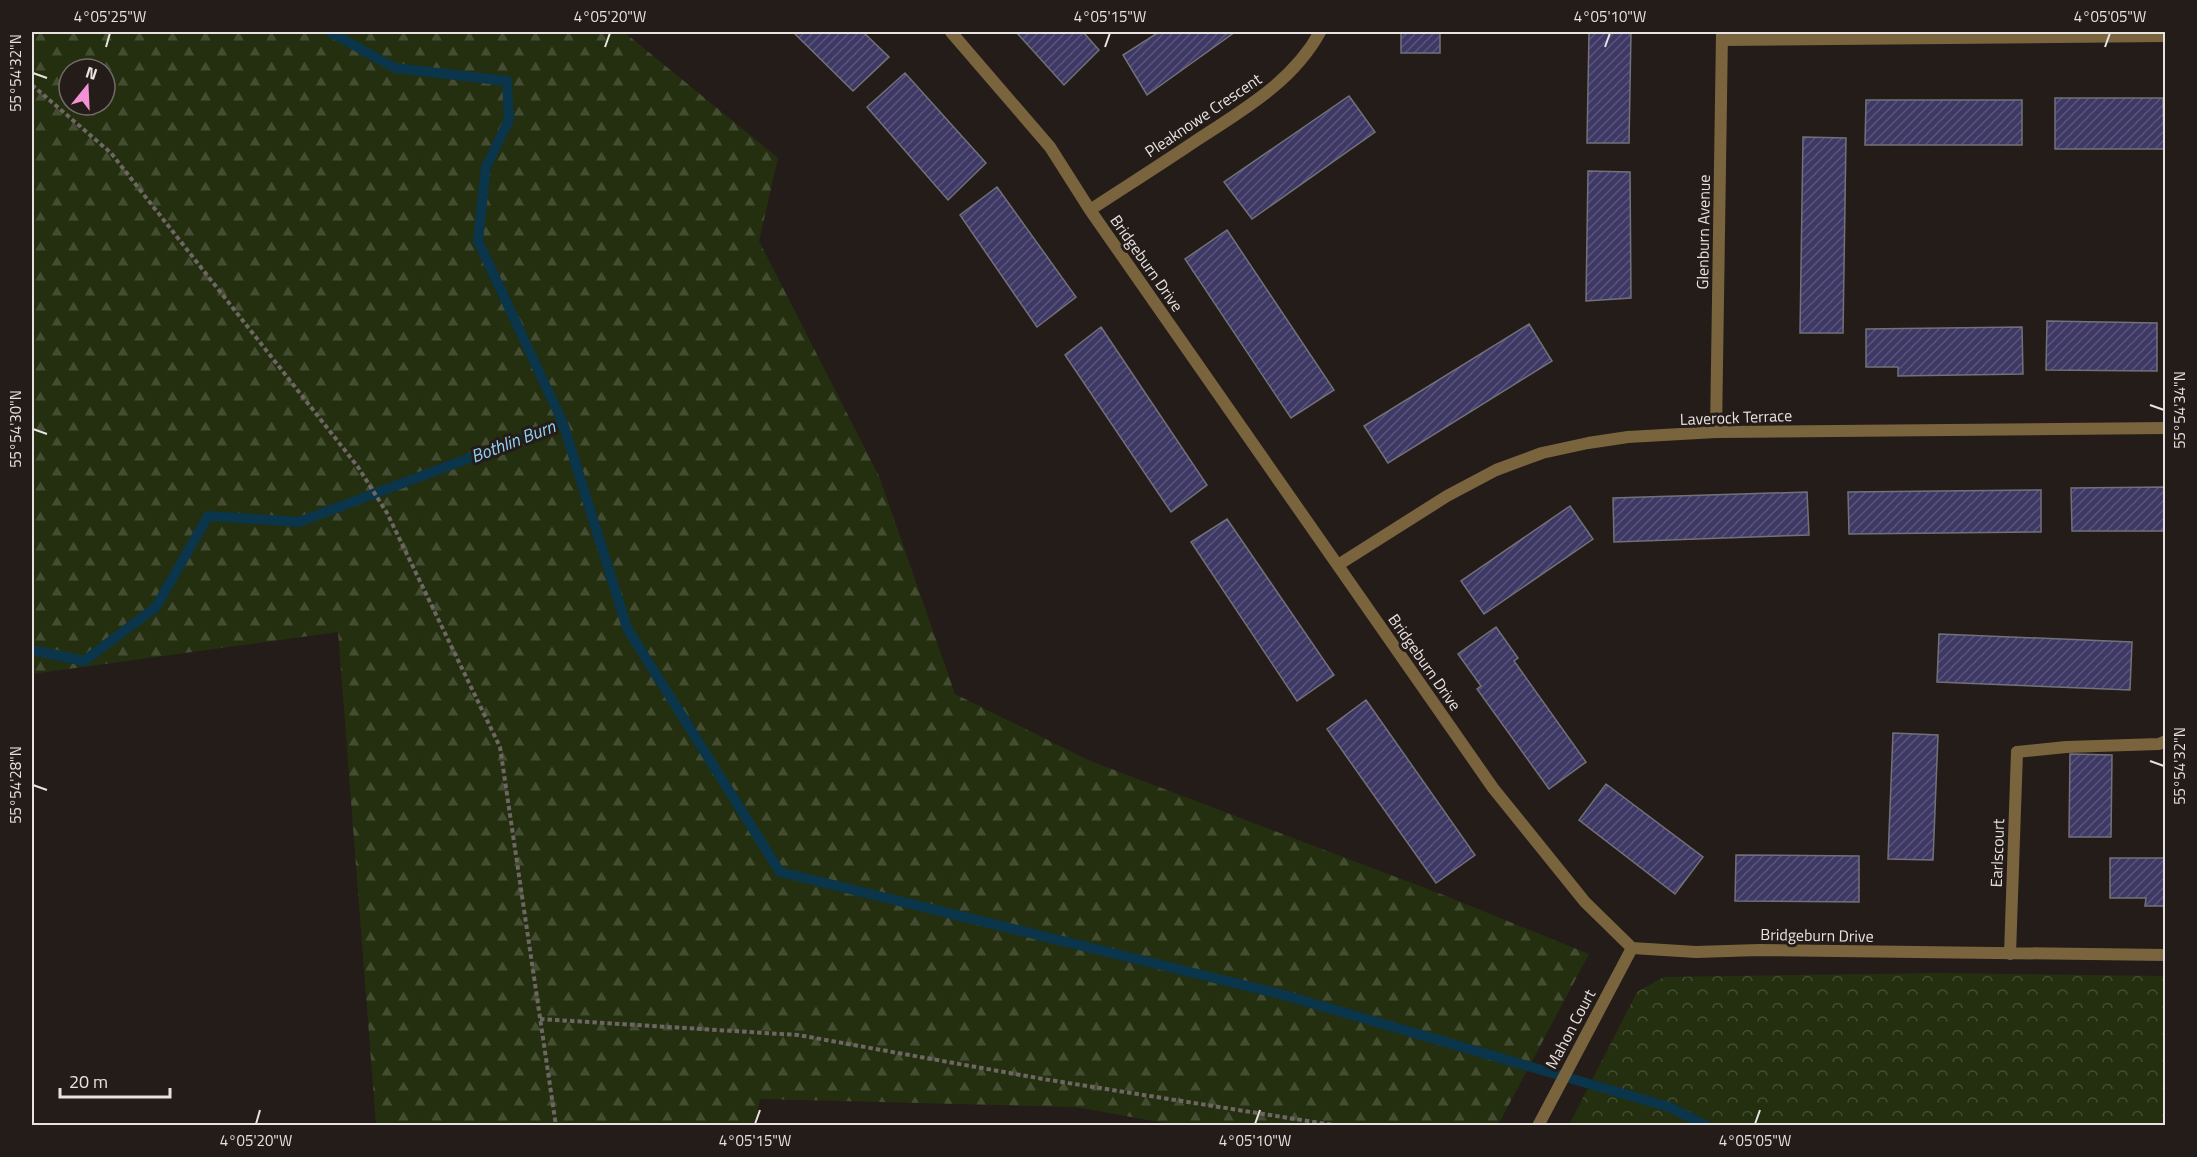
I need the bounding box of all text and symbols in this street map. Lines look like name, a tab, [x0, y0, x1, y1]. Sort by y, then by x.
text: 4°05'25"W	[74, 5, 146, 28]
text: 4°05'20"W	[574, 5, 646, 28]
text: 4°05'15"W	[1074, 5, 1146, 28]
text: 4°05'10"W	[1574, 5, 1646, 28]
text: 4°05'05"W	[2074, 5, 2146, 28]
text: 55°54'32"N	[4, 34, 27, 112]
north arrow	[57, 57, 117, 117]
text: N	[83, 60, 101, 86]
street label: Pleaknowe Crescent	[1140, 67, 1267, 163]
street label: Glenburn Avenue	[1690, 174, 1716, 290]
street label: Bridgeburn Drive	[1105, 210, 1189, 316]
text: 55°54'34"N	[2168, 371, 2191, 449]
text: 55°54'30"N	[4, 390, 27, 468]
street label: Laverock Terrace	[1679, 403, 1793, 431]
water label: Bothlin Burn	[467, 412, 560, 469]
street label: Bridgeburn Drive	[1383, 609, 1467, 715]
text: 55°54'32"N	[2168, 727, 2191, 805]
text: 55°54'28"N	[4, 746, 27, 824]
street label: Earlscourt	[1984, 818, 2010, 888]
street label: Bridgeburn Drive	[1760, 922, 1874, 948]
street label: Mahon Court	[1539, 985, 1601, 1073]
scale bar	[60, 1061, 170, 1099]
text: 20 m	[69, 1068, 108, 1095]
text: 4°05'20"W	[220, 1129, 292, 1152]
text: 4°05'15"W	[719, 1129, 791, 1152]
text: 4°05'10"W	[1219, 1129, 1291, 1152]
text: 4°05'05"W	[1719, 1129, 1791, 1152]

